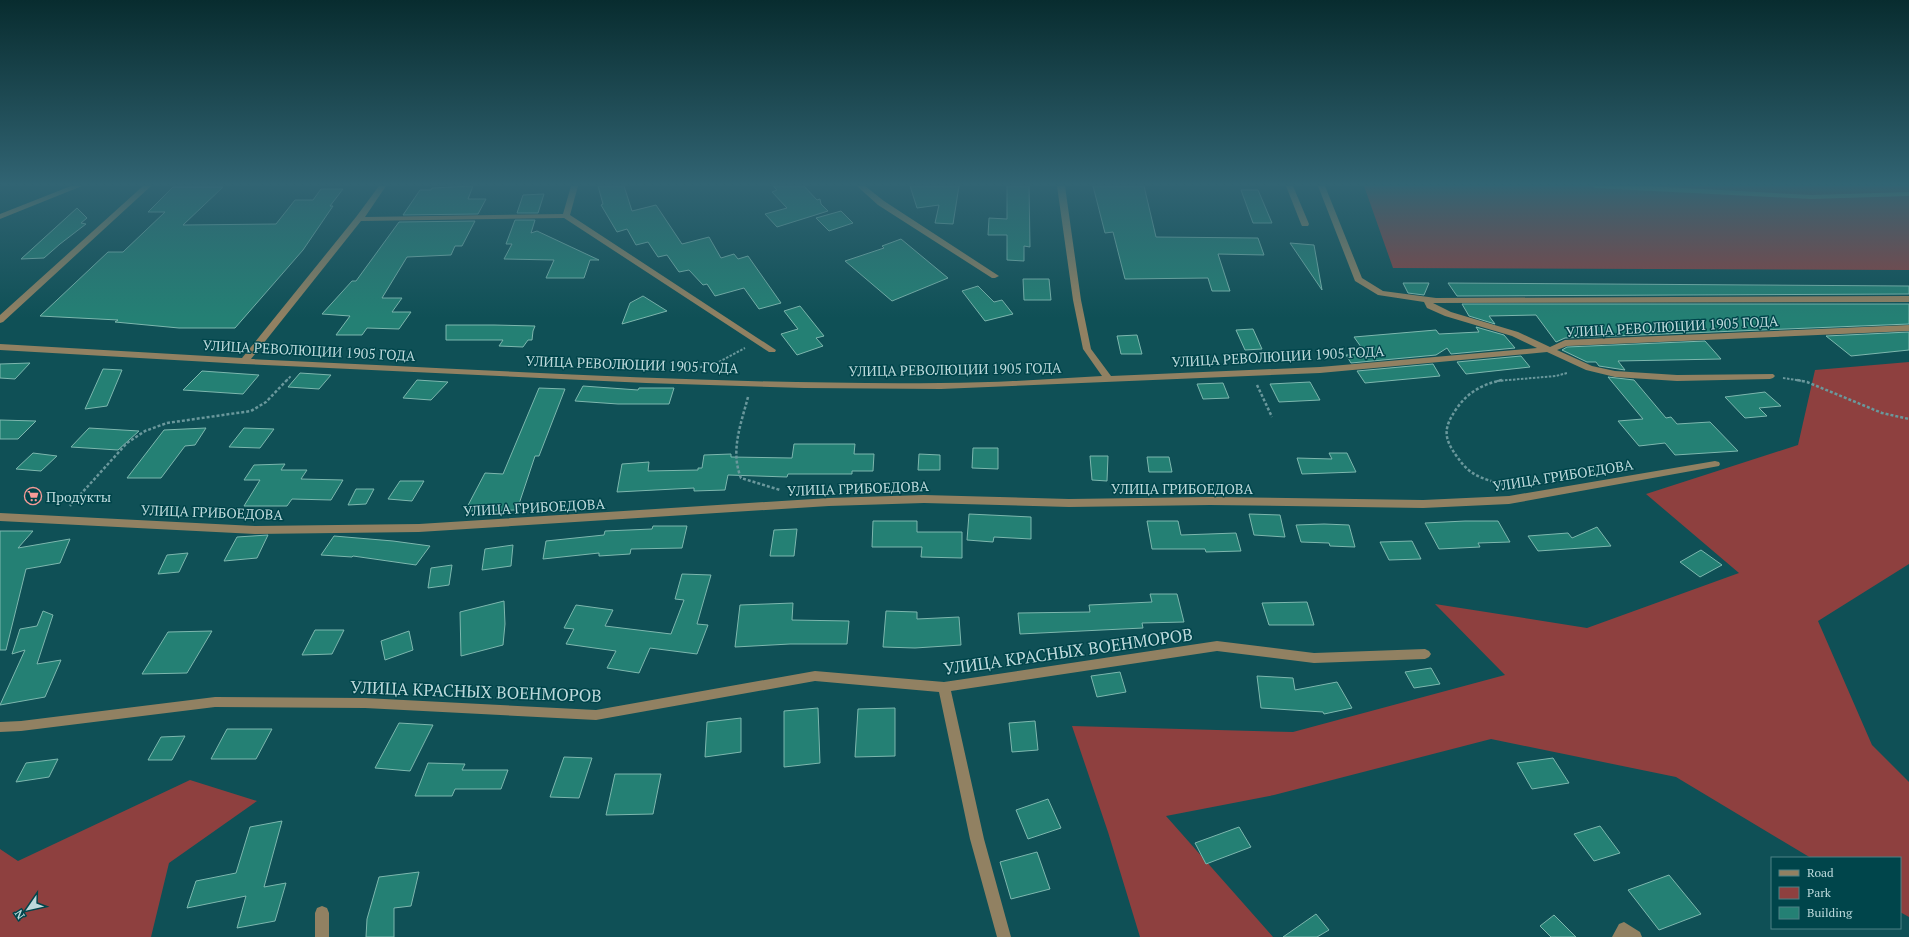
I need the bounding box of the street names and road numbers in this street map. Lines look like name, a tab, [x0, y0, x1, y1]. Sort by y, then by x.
street label: УЛИЦА РЕВОЛЮЦИИ 1905 ГОДА	[1565, 311, 1779, 341]
street label: УЛИЦА РЕВОЛЮЦИИ 1905 ГОДА	[202, 335, 416, 365]
street label: УЛИЦА РЕВОЛЮЦИИ 1905 ГОДА	[1171, 341, 1385, 371]
street label: УЛИЦА РЕВОЛЮЦИИ 1905 ГОДА	[525, 351, 739, 377]
street label: УЛИЦА РЕВОЛЮЦИИ 1905 ГОДА	[848, 358, 1062, 380]
street label: УЛИЦА ГРИБОЕДОВА	[1491, 454, 1635, 495]
street label: УЛИЦА ГРИБОЕДОВА	[787, 476, 930, 500]
street label: УЛИЦА ГРИБОЕДОВА	[1111, 479, 1253, 498]
street label: УЛИЦА ГРИБОЕДОВА	[463, 494, 606, 520]
street label: УЛИЦА ГРИБОЕДОВА	[141, 500, 284, 524]
street label: УЛИЦА КРАСНЫХ ВОЕНМОРОВ	[942, 622, 1194, 680]
street label: УЛИЦА КРАСНЫХ ВОЕНМОРОВ	[350, 675, 602, 707]

